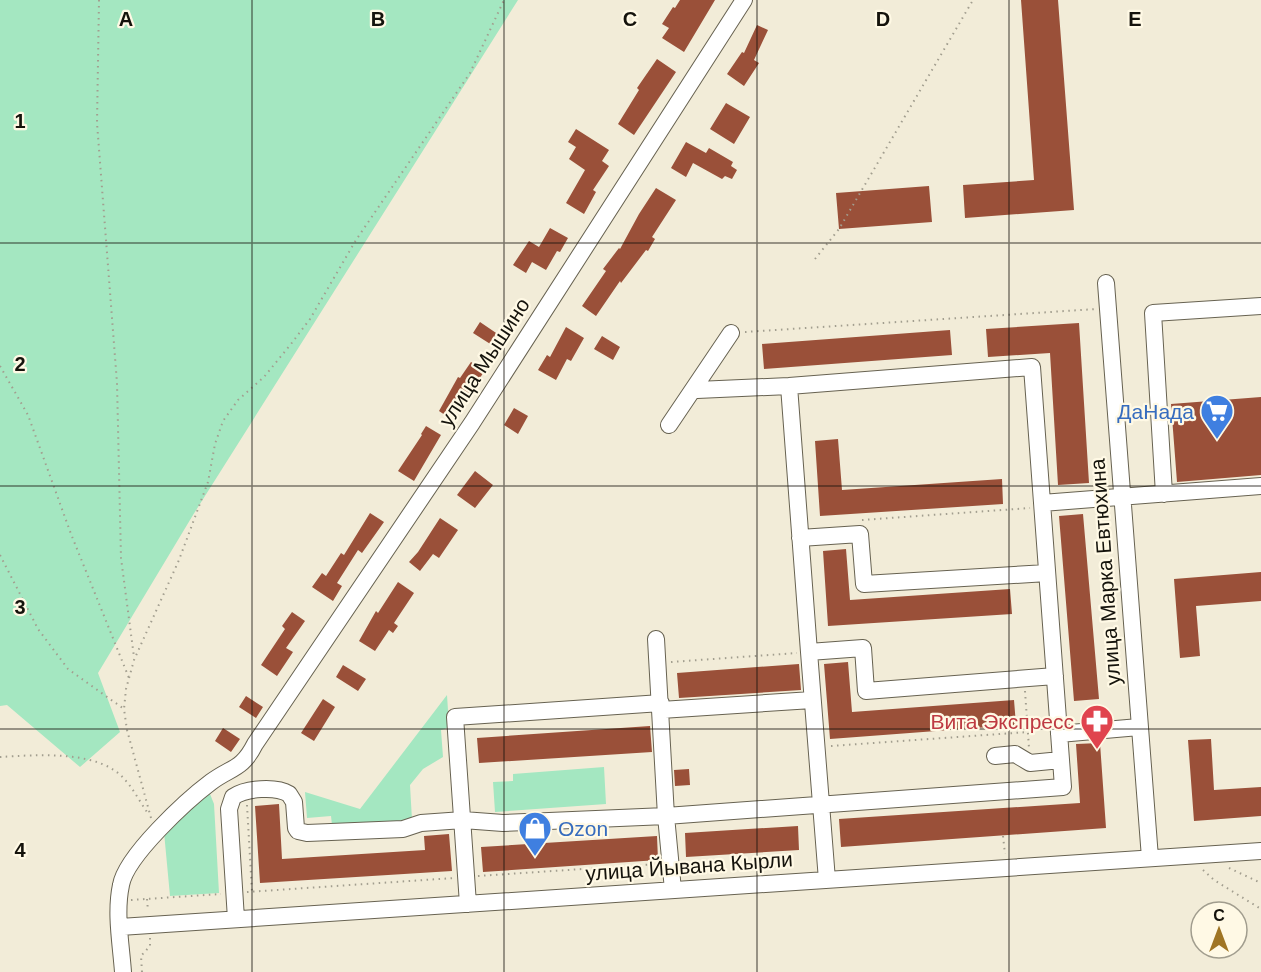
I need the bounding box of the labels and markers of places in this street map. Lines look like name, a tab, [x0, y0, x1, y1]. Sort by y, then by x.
supermarket icon: ДаНада	[1199, 393, 1235, 440]
place label: ДаНада	[1117, 400, 1194, 423]
pharmacy icon: Вита Экспресс	[1079, 703, 1115, 750]
place label: Вита Экспресс	[931, 710, 1074, 733]
shop icon: Ozon	[517, 810, 553, 857]
place label: Ozon	[558, 817, 608, 840]

